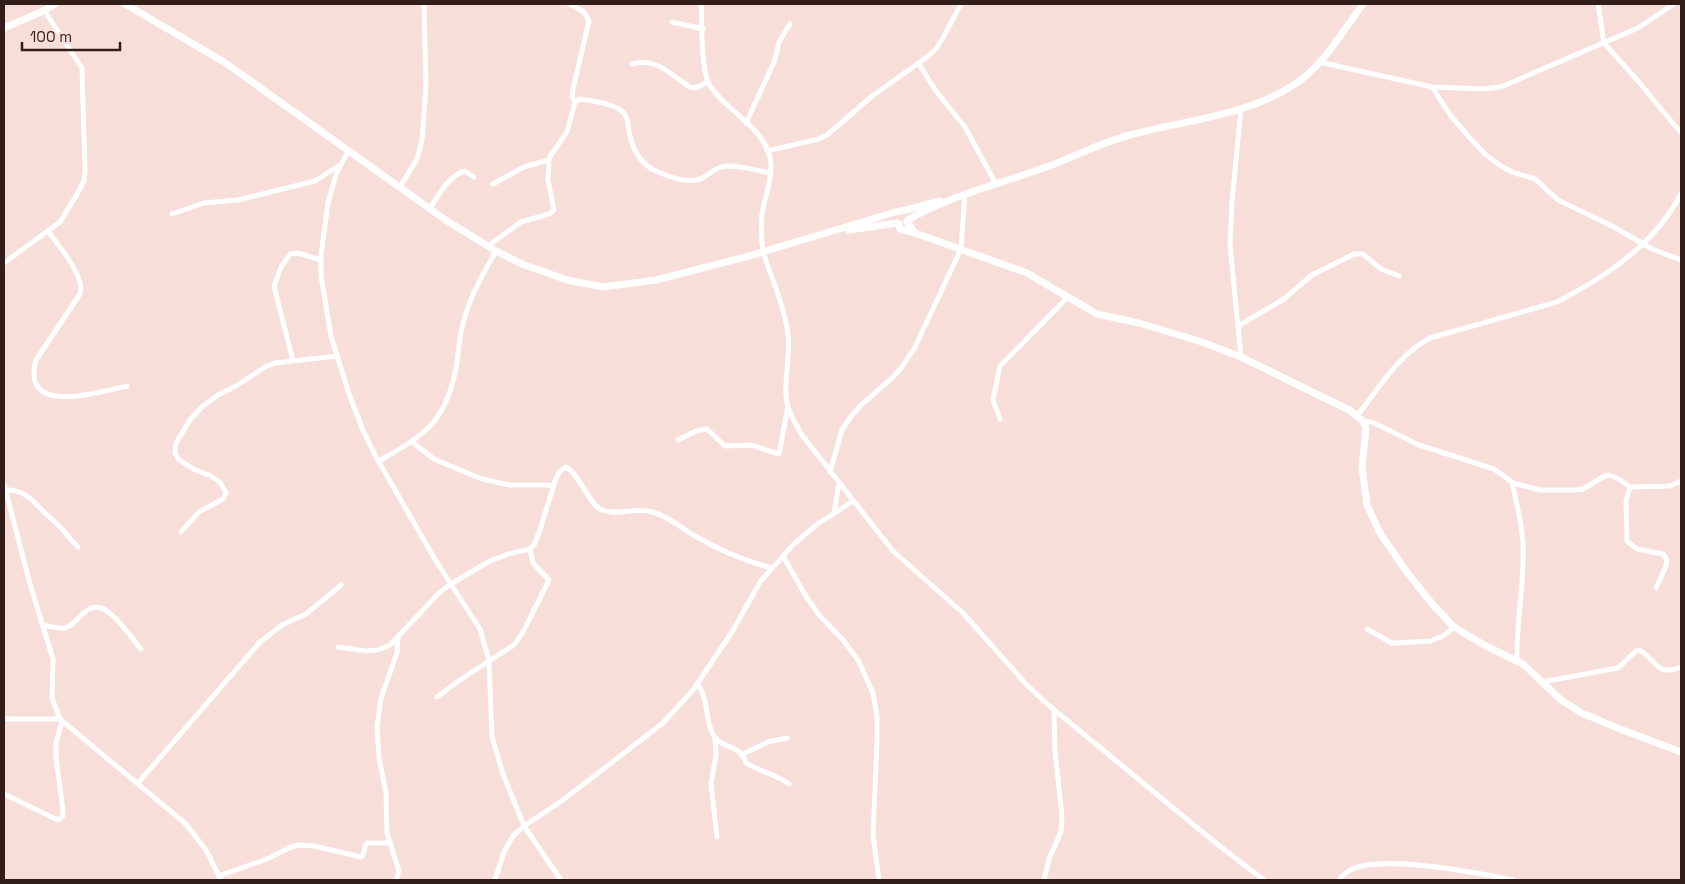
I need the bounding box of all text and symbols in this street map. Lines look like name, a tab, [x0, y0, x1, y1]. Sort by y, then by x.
scale bar	[22, 20, 120, 52]
text: 100 m	[30, 27, 72, 46]

